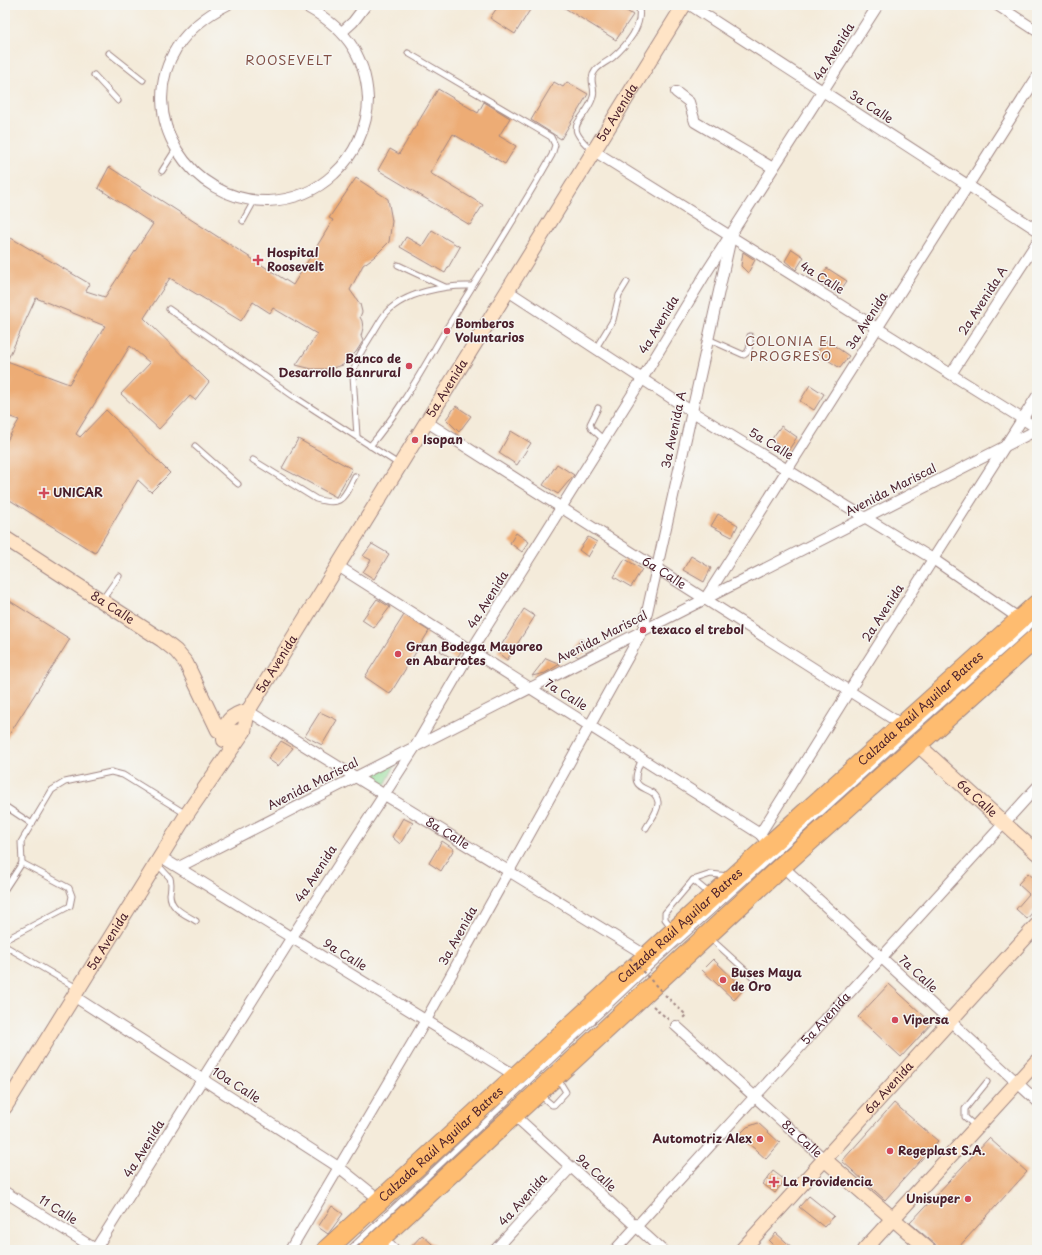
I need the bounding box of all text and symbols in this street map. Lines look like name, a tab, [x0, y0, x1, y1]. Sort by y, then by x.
street label: 4a Avenida	[808, 19, 858, 84]
district label: ROOSEVELT	[245, 50, 333, 69]
street label: 5a Avenida	[592, 79, 642, 145]
street label: 3a Calle	[846, 85, 897, 127]
place label: Hospital Roosevelt	[267, 243, 324, 275]
marker: Hospital Roosevelt	[252, 254, 264, 266]
street label: 4a Calle	[797, 256, 849, 298]
street label: 2a Avenida A	[953, 262, 1011, 338]
street label: 3a Avenida	[841, 288, 892, 353]
street label: 4a Avenida	[634, 291, 683, 357]
place label: Bomberos Voluntarios	[455, 314, 525, 346]
marker: Bomberos Voluntarios	[442, 326, 452, 336]
district label: COLONIA EL PROGRESO	[745, 331, 837, 365]
place label: Banco de Desarrollo Banrural	[278, 349, 401, 381]
street label: 5a Avenida	[421, 355, 471, 421]
marker: Banco de Desarrollo Banrural	[404, 361, 414, 371]
street label: 3a Avenida A	[656, 389, 690, 470]
street label: 5a Calle	[746, 423, 798, 464]
place label: Isopan	[423, 430, 463, 448]
marker: Isopan	[410, 435, 420, 445]
street label: Avenida Mariscal	[842, 458, 939, 520]
place label: UNICAR	[53, 483, 103, 501]
marker: UNICAR	[38, 487, 50, 499]
street label: 6a Calle	[639, 551, 690, 593]
street label: 4a Avenida	[462, 567, 512, 632]
street label: 2a Avenida	[857, 580, 908, 645]
street label: 8a Calle	[87, 586, 139, 628]
street label: Avenida Mariscal	[553, 605, 650, 667]
place label: texaco el trebol	[651, 620, 744, 638]
marker: texaco el trebol	[638, 625, 648, 635]
street label: 5a Avenida	[251, 631, 301, 696]
place label: Gran Bodega Mayoreo en Abarrotes	[406, 637, 543, 669]
street label: Calzada Raúl Aguilar Batres	[853, 646, 987, 769]
marker: Gran Bodega Mayoreo en Abarrotes	[393, 649, 403, 659]
street label: 7a Calle	[542, 674, 592, 715]
street label: Avenida Mariscal	[264, 752, 361, 814]
street label: 6a Calle	[953, 775, 1002, 821]
street label: 8a Calle	[422, 812, 474, 853]
street label: 4a Avenida	[290, 841, 341, 906]
street label: Calzada Raúl Aguilar Batres	[613, 863, 746, 987]
street label: 3a Avenida	[433, 902, 481, 969]
street label: 5a Avenida	[82, 908, 132, 974]
street label: 9a Calle	[320, 934, 371, 975]
street label: 7a Calle	[895, 950, 943, 996]
place label: Buses Maya de Oro	[731, 963, 803, 995]
marker: Buses Maya de Oro	[718, 975, 728, 985]
street label: 5a Avenida	[796, 987, 854, 1048]
place label: Vipersa	[903, 1010, 950, 1028]
marker: Vipersa	[890, 1015, 900, 1025]
street label: 6a Avenida	[860, 1057, 917, 1117]
street label: 10a Calle	[209, 1062, 265, 1107]
street label: Calzada Raúl Aguilar Batres	[374, 1082, 507, 1206]
street label: 8a Calle	[778, 1115, 827, 1162]
street label: 4a Avenida	[118, 1116, 168, 1181]
place label: Automotriz Alex	[653, 1129, 752, 1147]
marker: Automotriz Alex	[755, 1134, 765, 1144]
place label: Regeplast S.A.	[898, 1141, 985, 1159]
marker: Regeplast S.A.	[885, 1146, 895, 1156]
street label: 9a Calle	[573, 1149, 621, 1196]
street label: 4a Avenida	[494, 1169, 551, 1230]
place label: La Providencia	[783, 1172, 873, 1190]
marker: La Providencia	[768, 1176, 780, 1188]
place label: Unisuper	[906, 1189, 961, 1207]
street label: 11 Calle	[36, 1190, 82, 1228]
marker: Unisuper	[963, 1194, 973, 1204]

